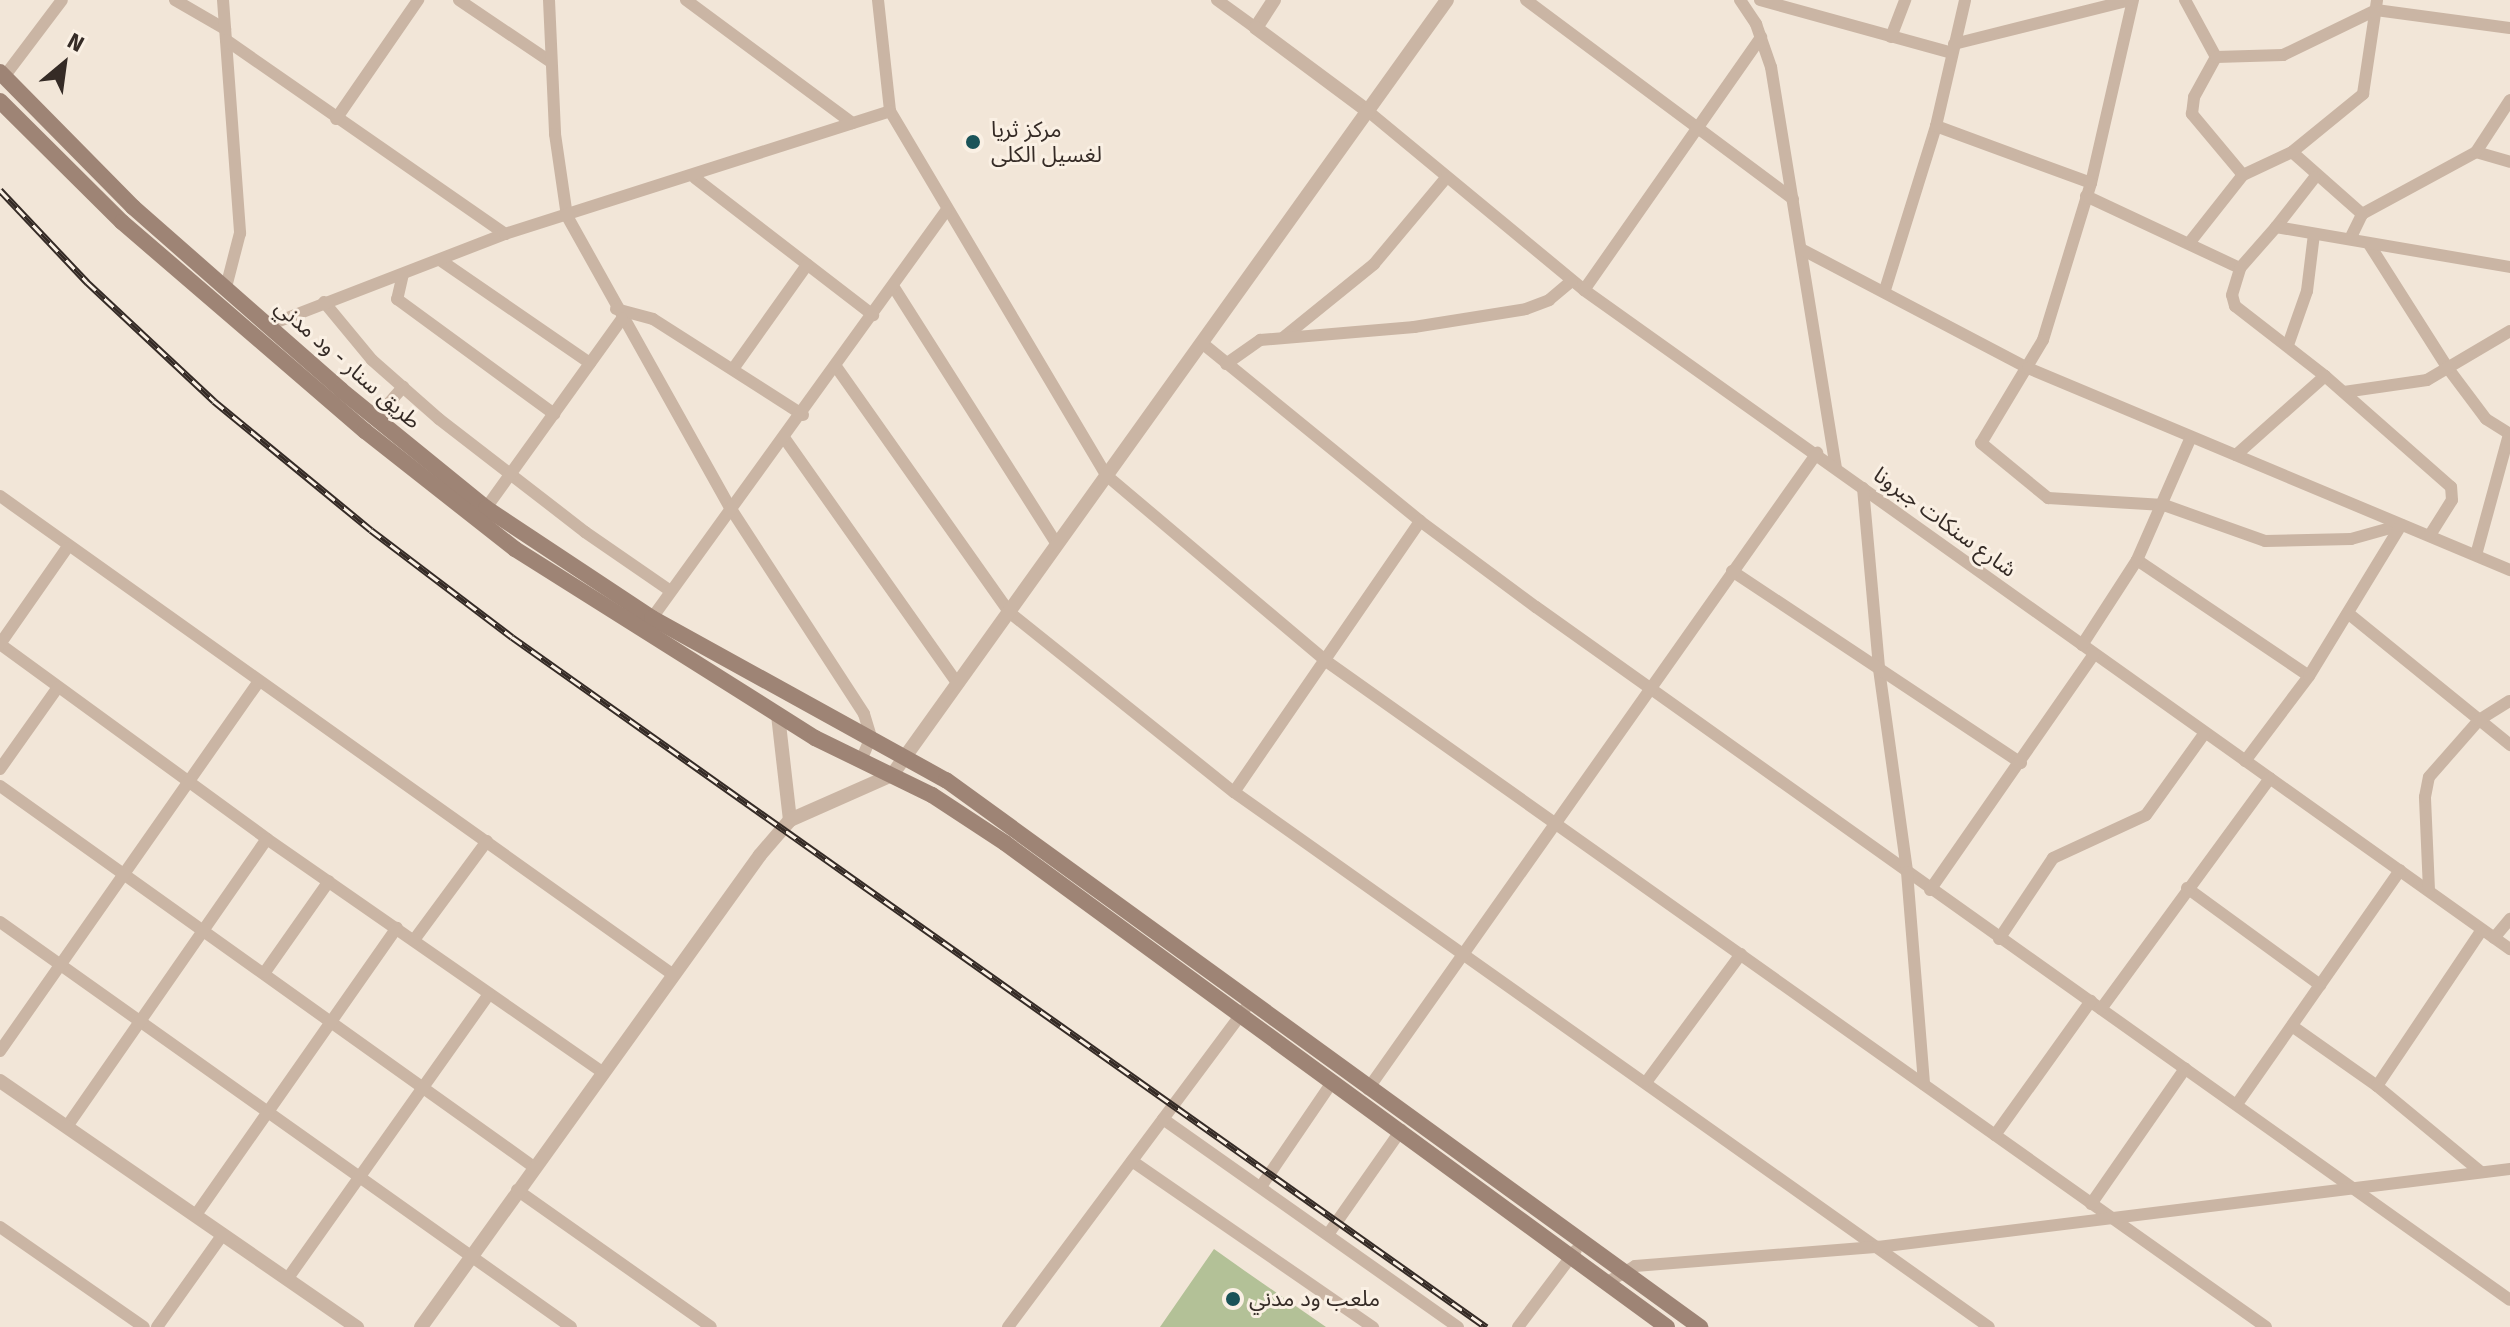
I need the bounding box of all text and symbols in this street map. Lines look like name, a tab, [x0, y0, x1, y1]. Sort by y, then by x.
north arrow	[24, 24, 104, 104]
text: N	[63, 27, 89, 58]
place label: مركز ثريا لغسيل الكلى	[991, 116, 1102, 168]
marker: مركز ثريا لغسيل الكلى	[962, 131, 984, 153]
street label: طريق سنار - ود مدني	[270, 294, 426, 434]
street label: شارع سنكات جبرونا	[1868, 461, 2022, 583]
place label: ملعب ود مدني	[1249, 1286, 1380, 1312]
marker: ملعب ود مدني	[1224, 1290, 1242, 1308]

